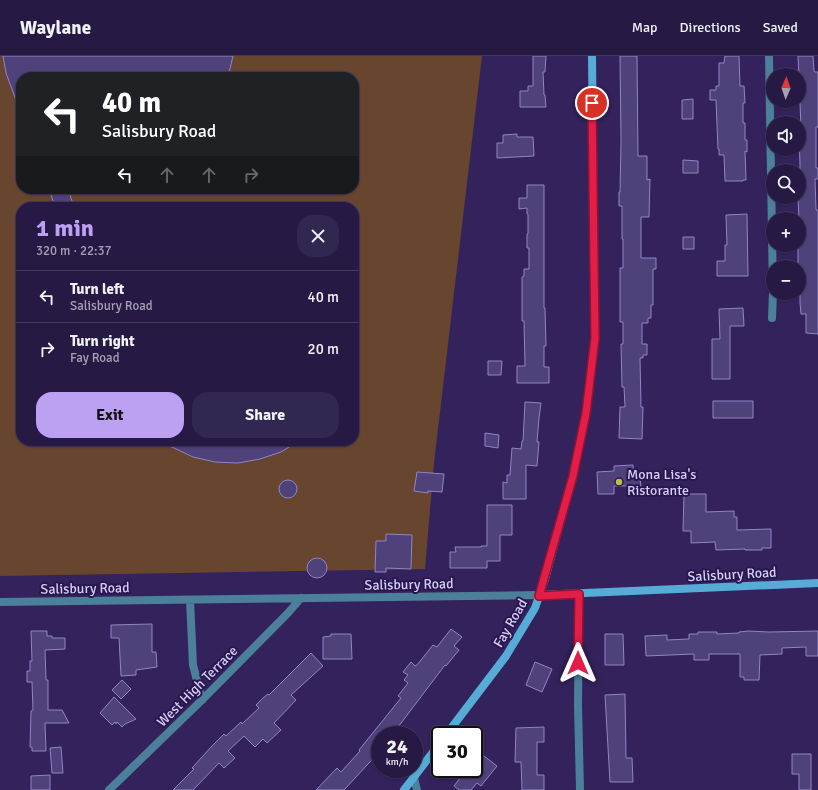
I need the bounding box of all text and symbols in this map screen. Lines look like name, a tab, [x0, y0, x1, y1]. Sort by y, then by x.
text: Waylane	[20, 16, 91, 40]
text: Map	[632, 19, 658, 36]
text: Directions	[680, 19, 741, 36]
text: Saved	[763, 19, 798, 36]
north arrow	[766, 68, 806, 108]
map controls	[766, 68, 806, 300]
text: 40 m	[102, 86, 161, 120]
pin	[575, 86, 609, 120]
icon: left	[36, 88, 88, 140]
icon: arrive	[581, 92, 603, 114]
button: sound	[766, 116, 806, 156]
text: Salisbury Road	[102, 120, 216, 142]
icon: left	[114, 164, 136, 186]
icon: ahead	[156, 164, 178, 186]
icon: ahead	[198, 164, 220, 186]
icon: right	[240, 164, 262, 186]
button: search	[766, 164, 806, 204]
button: +	[766, 212, 806, 252]
text: 1 min	[36, 213, 94, 243]
button: close	[297, 215, 339, 257]
text: 320 m · 22:37	[36, 243, 112, 259]
button: −	[766, 260, 806, 300]
text: Turn left	[70, 280, 124, 298]
icon: left	[36, 286, 58, 308]
text: 40 m	[308, 288, 339, 306]
text: Salisbury Road	[70, 298, 153, 314]
text: Turn right	[70, 332, 135, 350]
icon: right	[36, 338, 58, 360]
text: 20 m	[308, 340, 339, 358]
text: Fay Road	[70, 350, 120, 366]
button: Exit	[36, 392, 184, 438]
button: Share	[192, 392, 339, 438]
place label: Mona Lisa's Ristorante	[627, 466, 696, 499]
marker: Mona Lisa's Ristorante	[614, 477, 624, 487]
street label: Salisbury Road	[687, 564, 777, 585]
street label: Salisbury Road	[364, 575, 454, 594]
street label: Salisbury Road	[40, 579, 130, 598]
street label: Fay Road	[490, 596, 531, 651]
street label: West High Terrace	[153, 642, 241, 730]
position arrow	[557, 642, 599, 684]
speed limit sign: 30	[431, 726, 483, 778]
text: 24	[386, 734, 408, 759]
text: km/h	[386, 756, 408, 768]

